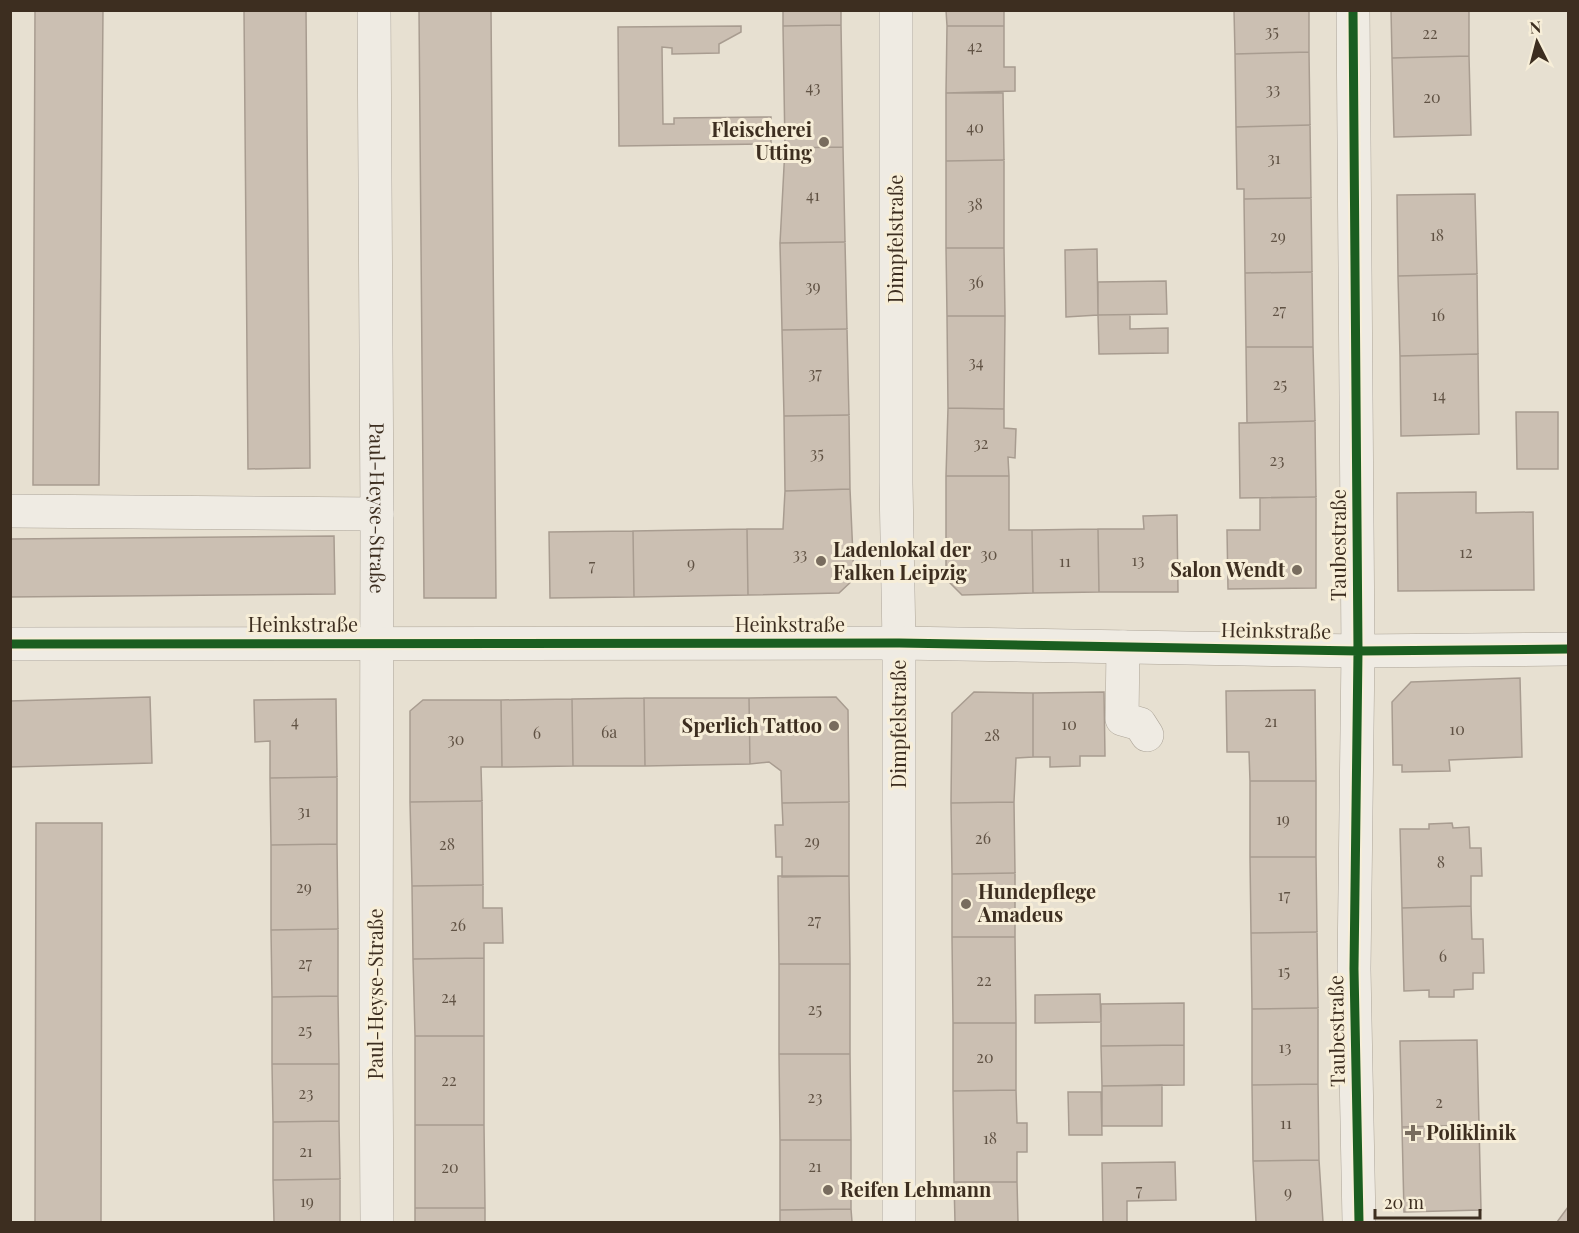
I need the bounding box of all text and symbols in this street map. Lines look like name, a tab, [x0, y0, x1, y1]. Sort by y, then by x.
north arrow	[1507, 12, 1567, 72]
text: N	[1529, 15, 1543, 38]
house number: 35	[1265, 20, 1279, 41]
house number: 22	[1422, 22, 1438, 43]
house number: 42	[967, 35, 983, 56]
house number: 43	[806, 76, 820, 97]
house number: 33	[1266, 78, 1280, 99]
house number: 20	[1423, 86, 1441, 107]
place label: Fleischerei Utting	[711, 115, 812, 165]
house number: 40	[966, 116, 984, 137]
marker: Fleischerei Utting	[817, 135, 831, 149]
house number: 31	[1267, 147, 1281, 168]
street label: Dimpfelstraße	[881, 175, 908, 303]
house number: 41	[806, 184, 820, 205]
house number: 38	[967, 193, 983, 214]
house number: 18	[1430, 224, 1444, 245]
house number: 29	[1270, 225, 1286, 246]
house number: 36	[968, 271, 984, 292]
house number: 39	[805, 275, 821, 296]
house number: 27	[1272, 299, 1287, 320]
house number: 16	[1431, 304, 1445, 325]
house number: 34	[968, 351, 984, 372]
house number: 37	[808, 362, 822, 383]
house number: 25	[1273, 373, 1287, 394]
house number: 14	[1432, 384, 1446, 405]
street label: Paul-Heyse-Straße	[364, 422, 392, 594]
house number: 32	[974, 432, 988, 453]
house number: 35	[810, 442, 824, 463]
house number: 23	[1270, 449, 1284, 470]
street label: Taubestraße	[1324, 489, 1351, 601]
place label: Ladenlokal der Falken Leipzig	[833, 535, 972, 585]
house number: 12	[1459, 541, 1473, 562]
house number: 33	[793, 543, 807, 564]
house number: 30	[981, 543, 997, 564]
house number: 13	[1132, 549, 1144, 570]
house number: 11	[1059, 550, 1071, 571]
house number: 9	[687, 552, 695, 573]
house number: 7	[589, 554, 596, 575]
marker: Ladenlokal der Falken Leipzig	[814, 554, 828, 568]
place label: Salon Wendt	[1170, 555, 1286, 582]
marker: Salon Wendt	[1290, 563, 1304, 577]
street label: Heinkstraße	[248, 610, 358, 637]
street label: Heinkstraße	[735, 610, 845, 637]
street label: Heinkstraße	[1221, 615, 1331, 644]
street label: Dimpfelstraße	[884, 660, 911, 788]
house number: 4	[291, 710, 299, 731]
house number: 21	[1264, 710, 1278, 731]
place label: Sperlich Tattoo	[682, 711, 822, 738]
house number: 10	[1061, 713, 1077, 734]
house number: 10	[1449, 718, 1465, 739]
marker: Sperlich Tattoo	[827, 719, 841, 733]
house number: 6a	[601, 721, 617, 742]
house number: 6	[533, 722, 541, 743]
house number: 28	[984, 724, 1000, 745]
house number: 30	[448, 728, 464, 749]
house number: 31	[297, 800, 311, 821]
house number: 19	[1276, 808, 1290, 829]
house number: 26	[975, 827, 991, 848]
house number: 29	[804, 830, 820, 851]
house number: 28	[439, 833, 455, 854]
house number: 8	[1437, 851, 1445, 872]
house number: 29	[296, 876, 312, 897]
place label: Hundepflege Amadeus	[977, 877, 1096, 927]
house number: 17	[1278, 884, 1291, 905]
marker: Hundepflege Amadeus	[959, 897, 973, 911]
street label: Paul-Heyse-Straße	[361, 908, 388, 1080]
house number: 27	[807, 909, 822, 930]
house number: 26	[450, 914, 466, 935]
house number: 6	[1439, 945, 1447, 966]
house number: 27	[298, 952, 313, 973]
house number: 15	[1278, 960, 1290, 981]
house number: 22	[976, 969, 992, 990]
street label: Taubestraße	[1321, 975, 1350, 1087]
house number: 24	[441, 986, 457, 1007]
house number: 25	[808, 998, 822, 1019]
house number: 25	[298, 1019, 312, 1040]
house number: 13	[1279, 1036, 1291, 1057]
house number: 20	[976, 1046, 994, 1067]
house number: 22	[441, 1069, 457, 1090]
house number: 23	[299, 1082, 313, 1103]
house number: 23	[808, 1086, 822, 1107]
house number: 2	[1435, 1091, 1443, 1112]
house number: 11	[1280, 1112, 1292, 1133]
place label: Poliklinik	[1426, 1118, 1516, 1145]
marker: Poliklinik	[1404, 1124, 1422, 1142]
house number: 18	[983, 1127, 997, 1148]
house number: 21	[299, 1140, 313, 1161]
house number: 21	[808, 1155, 822, 1176]
house number: 20	[441, 1156, 459, 1177]
place label: Reifen Lehmann	[840, 1175, 992, 1202]
house number: 7	[1136, 1179, 1143, 1200]
house number: 9	[1284, 1181, 1292, 1202]
scale bar	[1375, 1182, 1480, 1220]
marker: Reifen Lehmann	[821, 1183, 835, 1197]
house number: 19	[300, 1190, 314, 1211]
text: 20 m	[1384, 1190, 1424, 1214]

